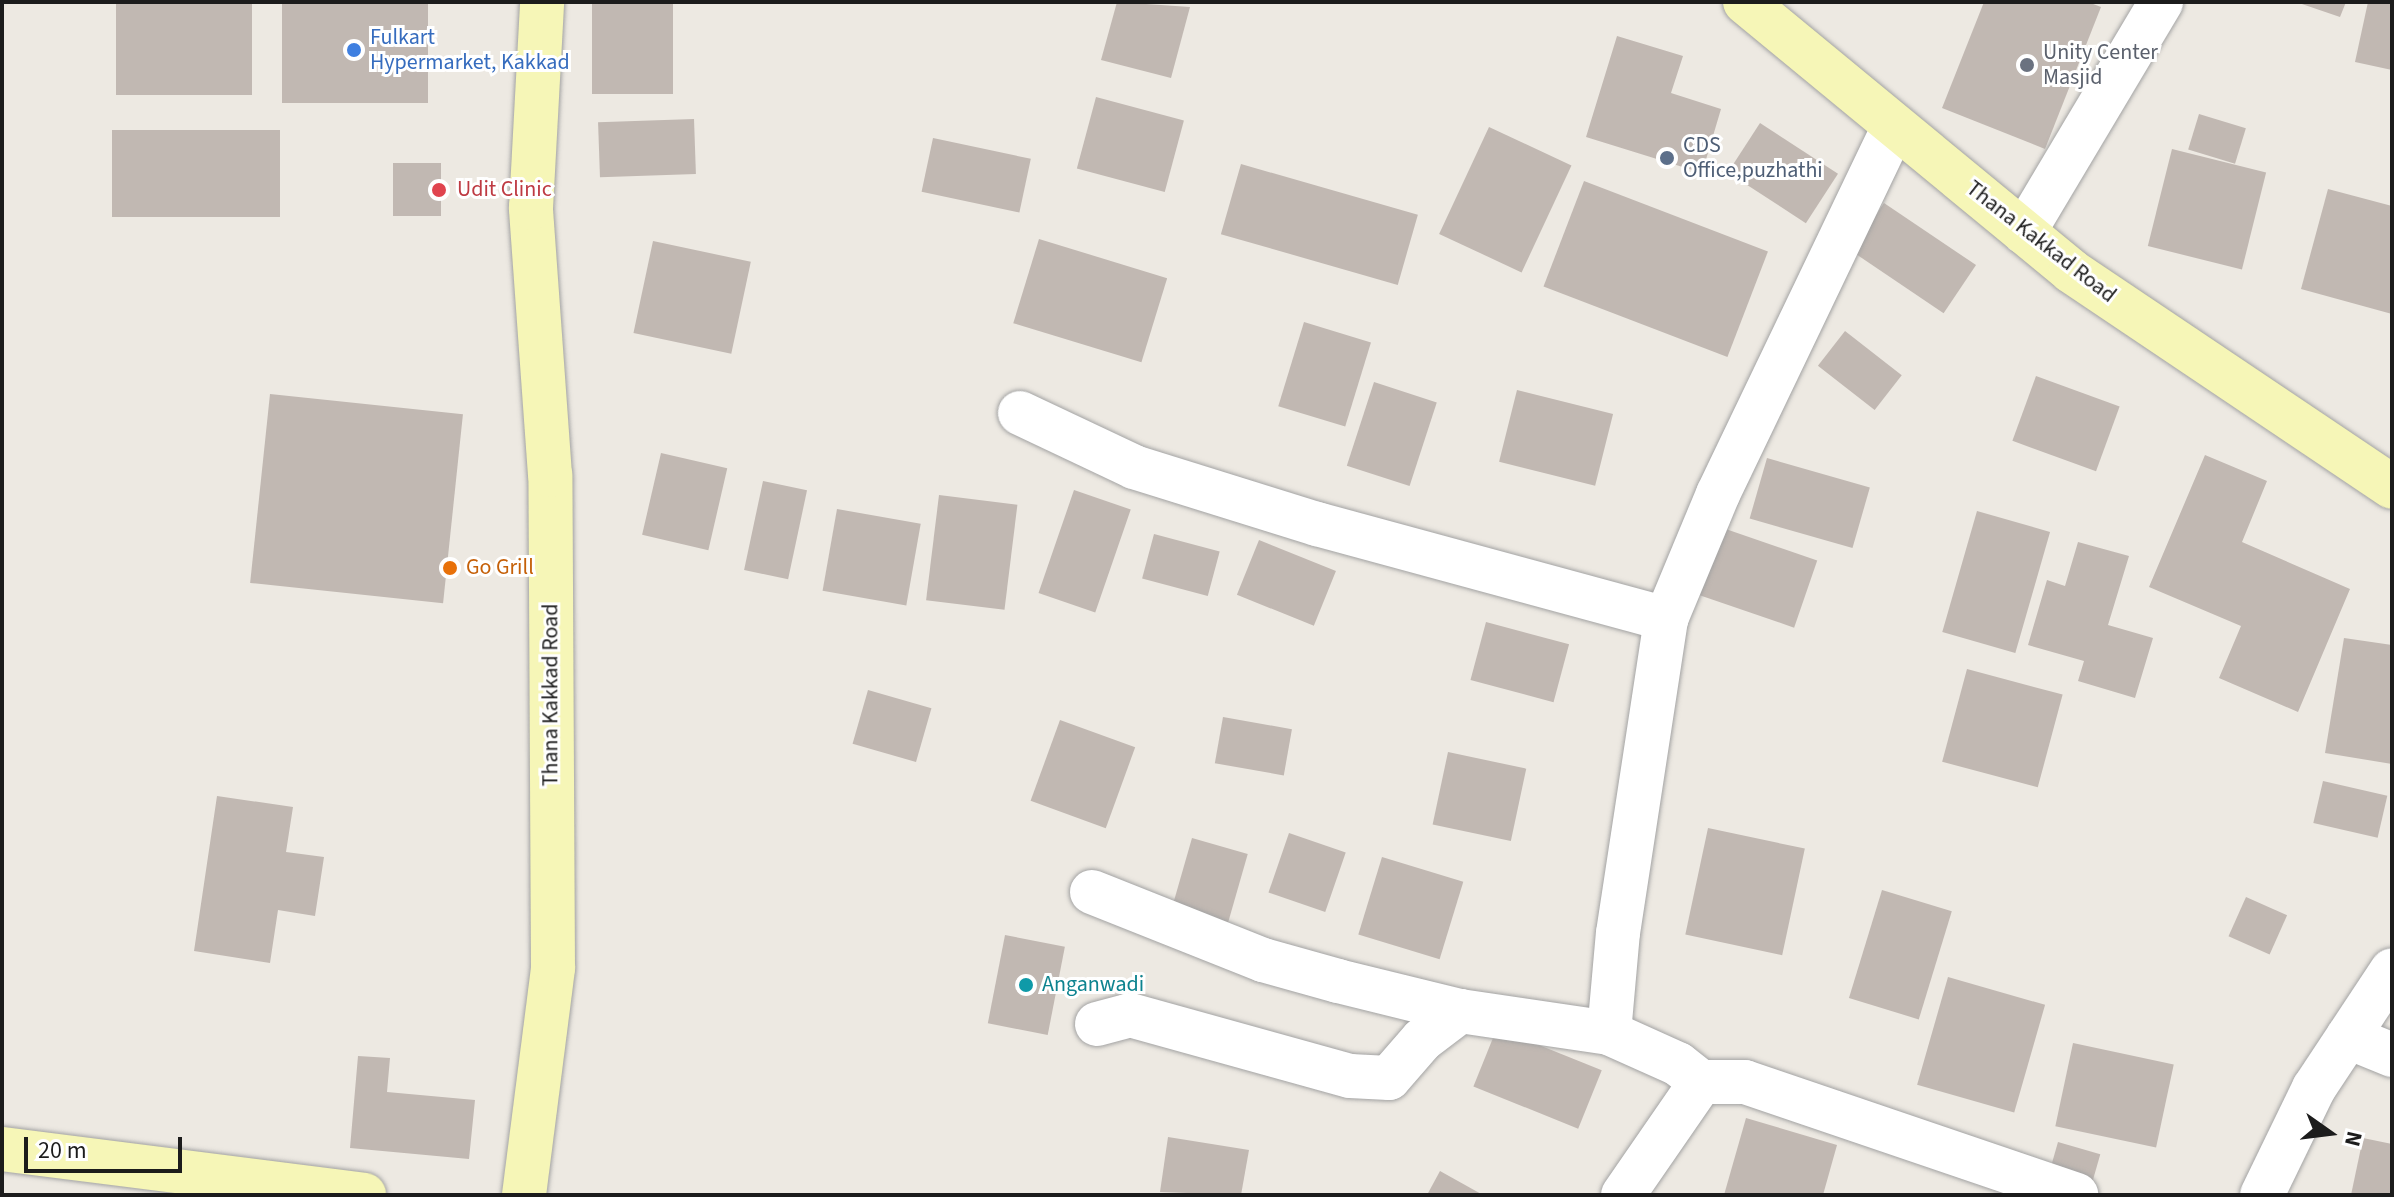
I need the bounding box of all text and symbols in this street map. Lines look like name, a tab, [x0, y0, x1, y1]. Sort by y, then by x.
place label: Fulkart Hypermarket, Kakkad	[370, 24, 570, 76]
place label: Unity Center Masjid	[2043, 39, 2158, 90]
marker: Fulkart Hypermarket, Kakkad	[345, 41, 363, 59]
marker: Unity Center Masjid	[2018, 56, 2036, 74]
place label: CDS Office,puzhathi	[1683, 132, 1823, 184]
marker: CDS Office,puzhathi	[1658, 149, 1676, 167]
street label: Thana Kakkad Road	[1961, 175, 2121, 309]
place label: Udit Clinic	[457, 177, 552, 203]
marker: Udit Clinic	[428, 179, 450, 201]
place label: Go Grill	[466, 555, 534, 581]
marker: Go Grill	[441, 559, 459, 577]
street label: Thana Kakkad Road	[538, 604, 564, 786]
place label: Anganwadi	[1042, 972, 1144, 998]
marker: Anganwadi	[1017, 976, 1035, 994]
north arrow	[2290, 1093, 2370, 1173]
scale bar	[28, 1121, 186, 1171]
text: N	[2336, 1128, 2371, 1150]
text: 20 m	[38, 1133, 87, 1168]

